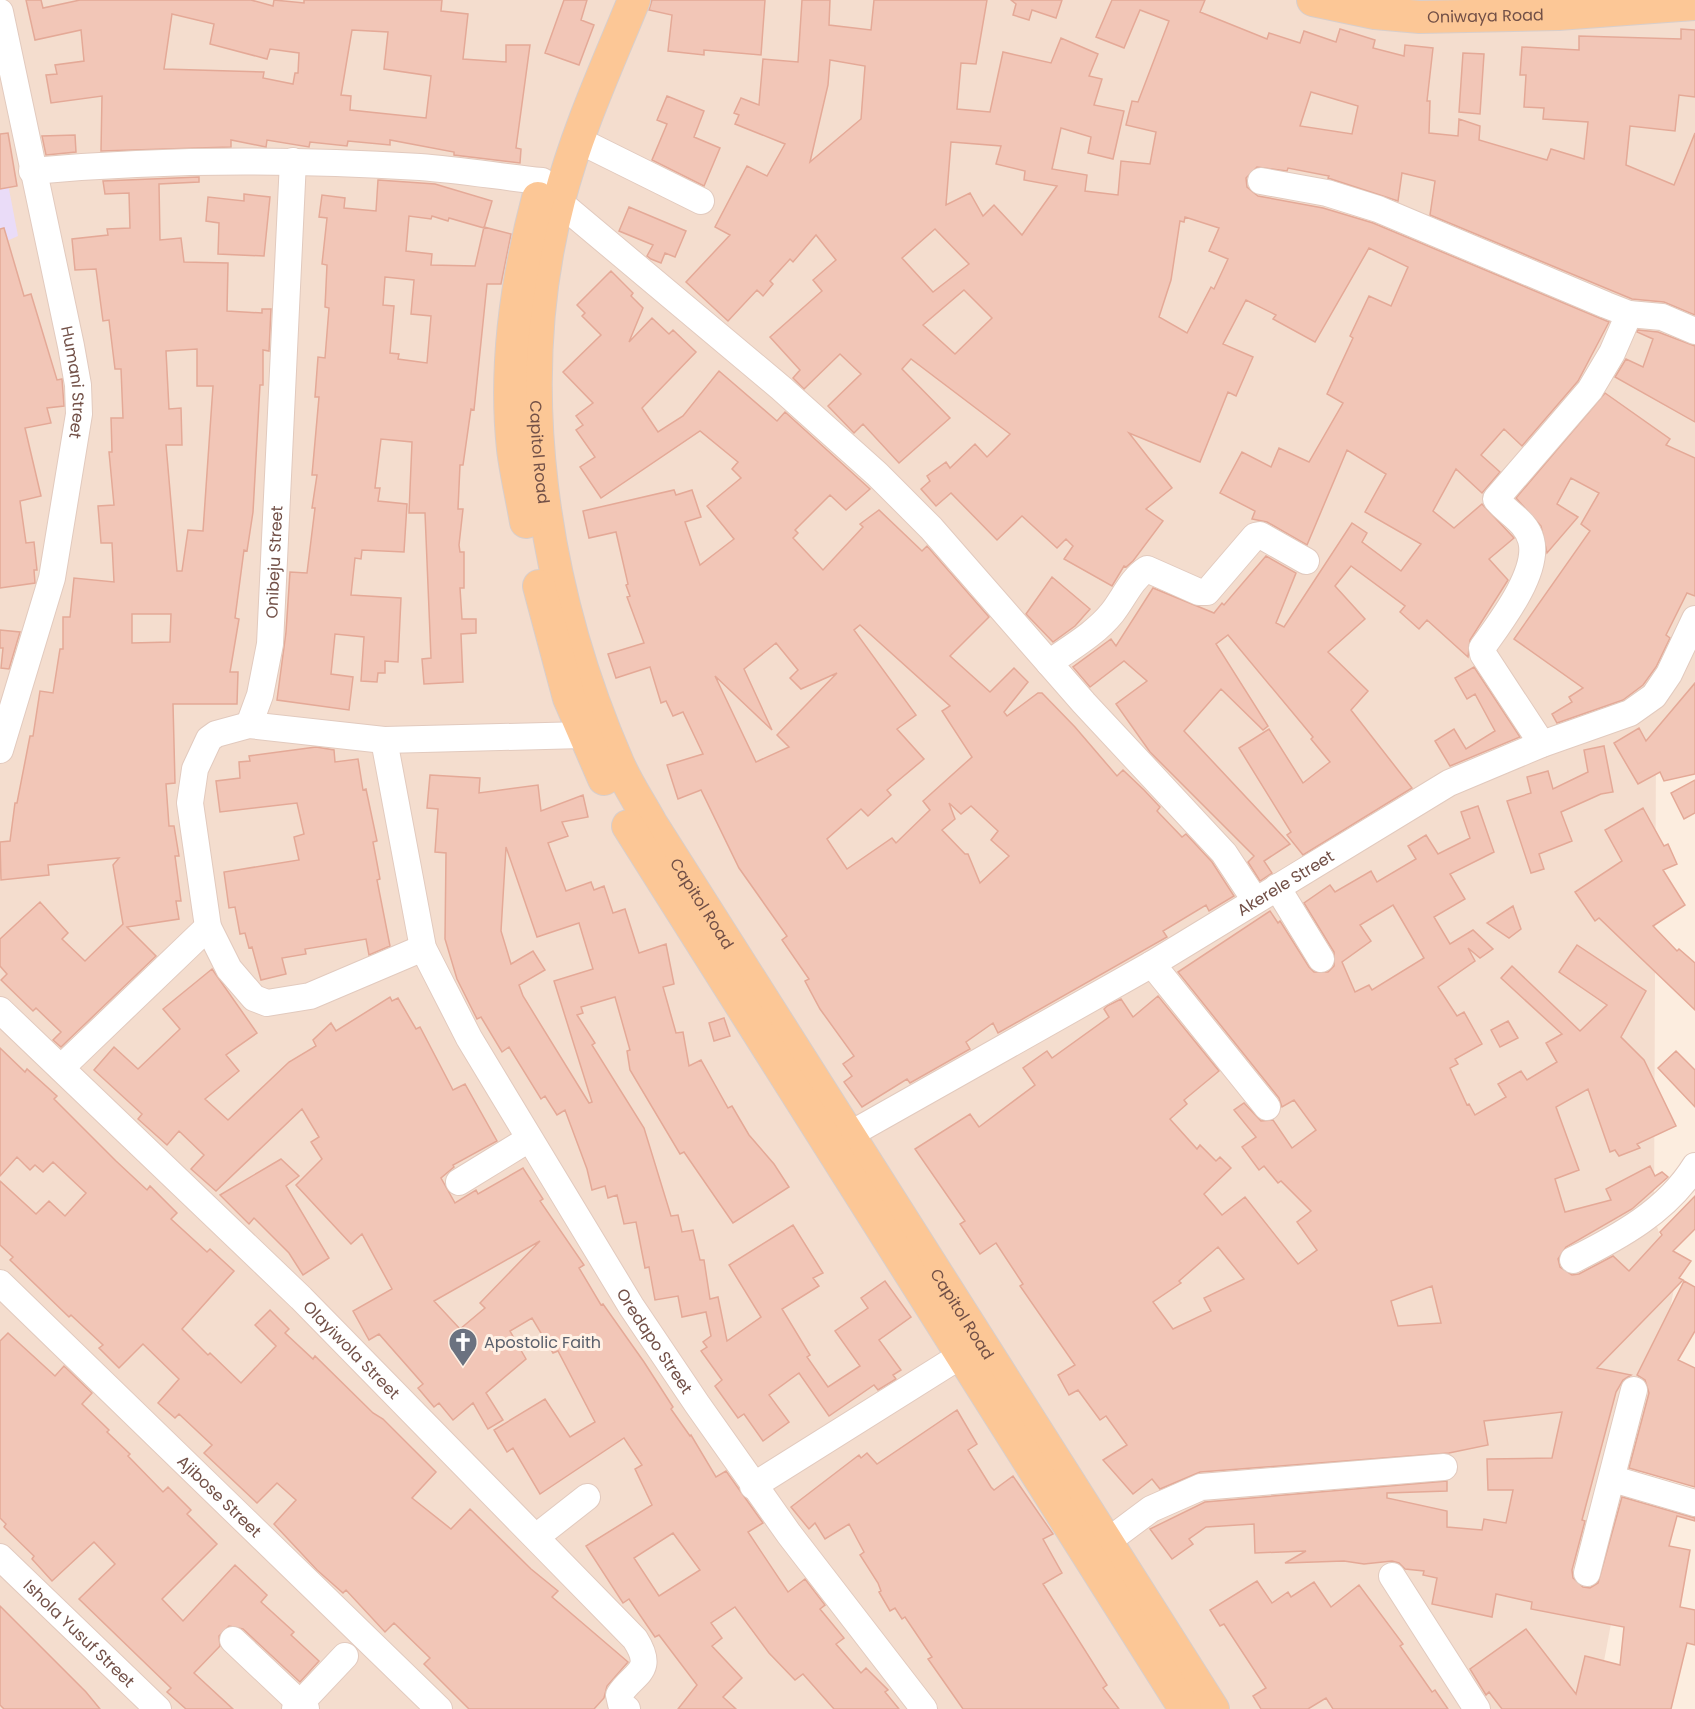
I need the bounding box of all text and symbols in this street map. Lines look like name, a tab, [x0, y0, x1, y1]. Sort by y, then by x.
street label: Oniwaya Road	[1427, 3, 1544, 28]
street label: Humani Street	[55, 324, 90, 441]
street label: Capitol Road	[524, 400, 556, 505]
street label: Onibeju Street	[260, 505, 288, 619]
street label: Akerele Street	[1232, 844, 1338, 921]
street label: Capitol Road	[665, 853, 740, 953]
street label: Capitol Road	[925, 1264, 1000, 1364]
street label: Oredapo Street	[611, 1284, 698, 1398]
street label: Olayiwola Street	[298, 1295, 405, 1404]
church icon: Apostolic Faith	[447, 1326, 479, 1368]
place label: Apostolic Faith	[484, 1331, 601, 1354]
street label: Ajibose Street	[172, 1450, 267, 1543]
street label: Ishola Yusuf Street	[19, 1574, 140, 1692]

